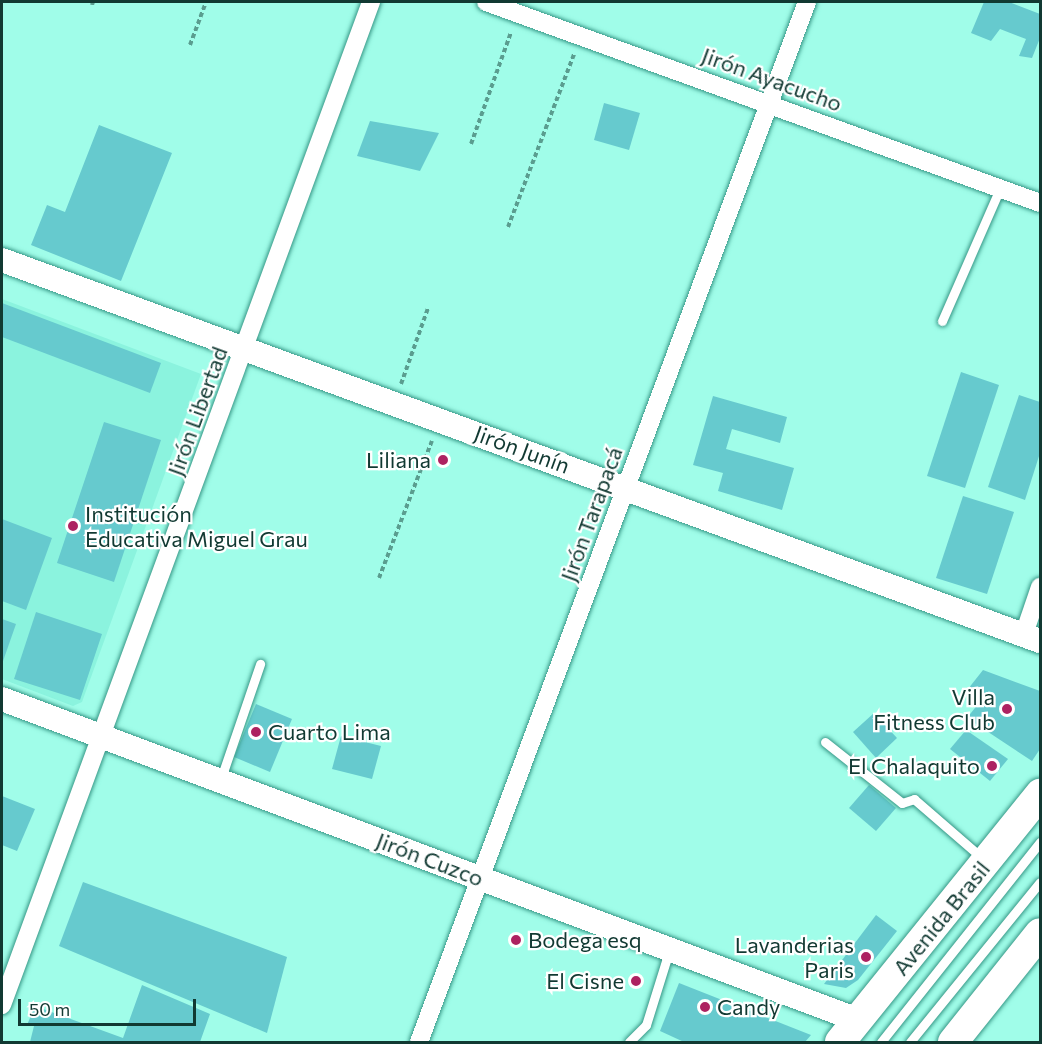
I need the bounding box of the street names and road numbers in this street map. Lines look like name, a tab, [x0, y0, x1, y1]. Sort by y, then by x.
street label: Jirón Ayacucho	[698, 41, 846, 117]
street label: Jirón Libertad	[161, 343, 233, 479]
street label: Jirón Junín	[471, 419, 573, 479]
street label: Jirón Tarapacá	[554, 443, 628, 585]
street label: Jirón Cuzco	[373, 826, 487, 892]
street label: Avenida Brasil	[887, 856, 995, 980]

